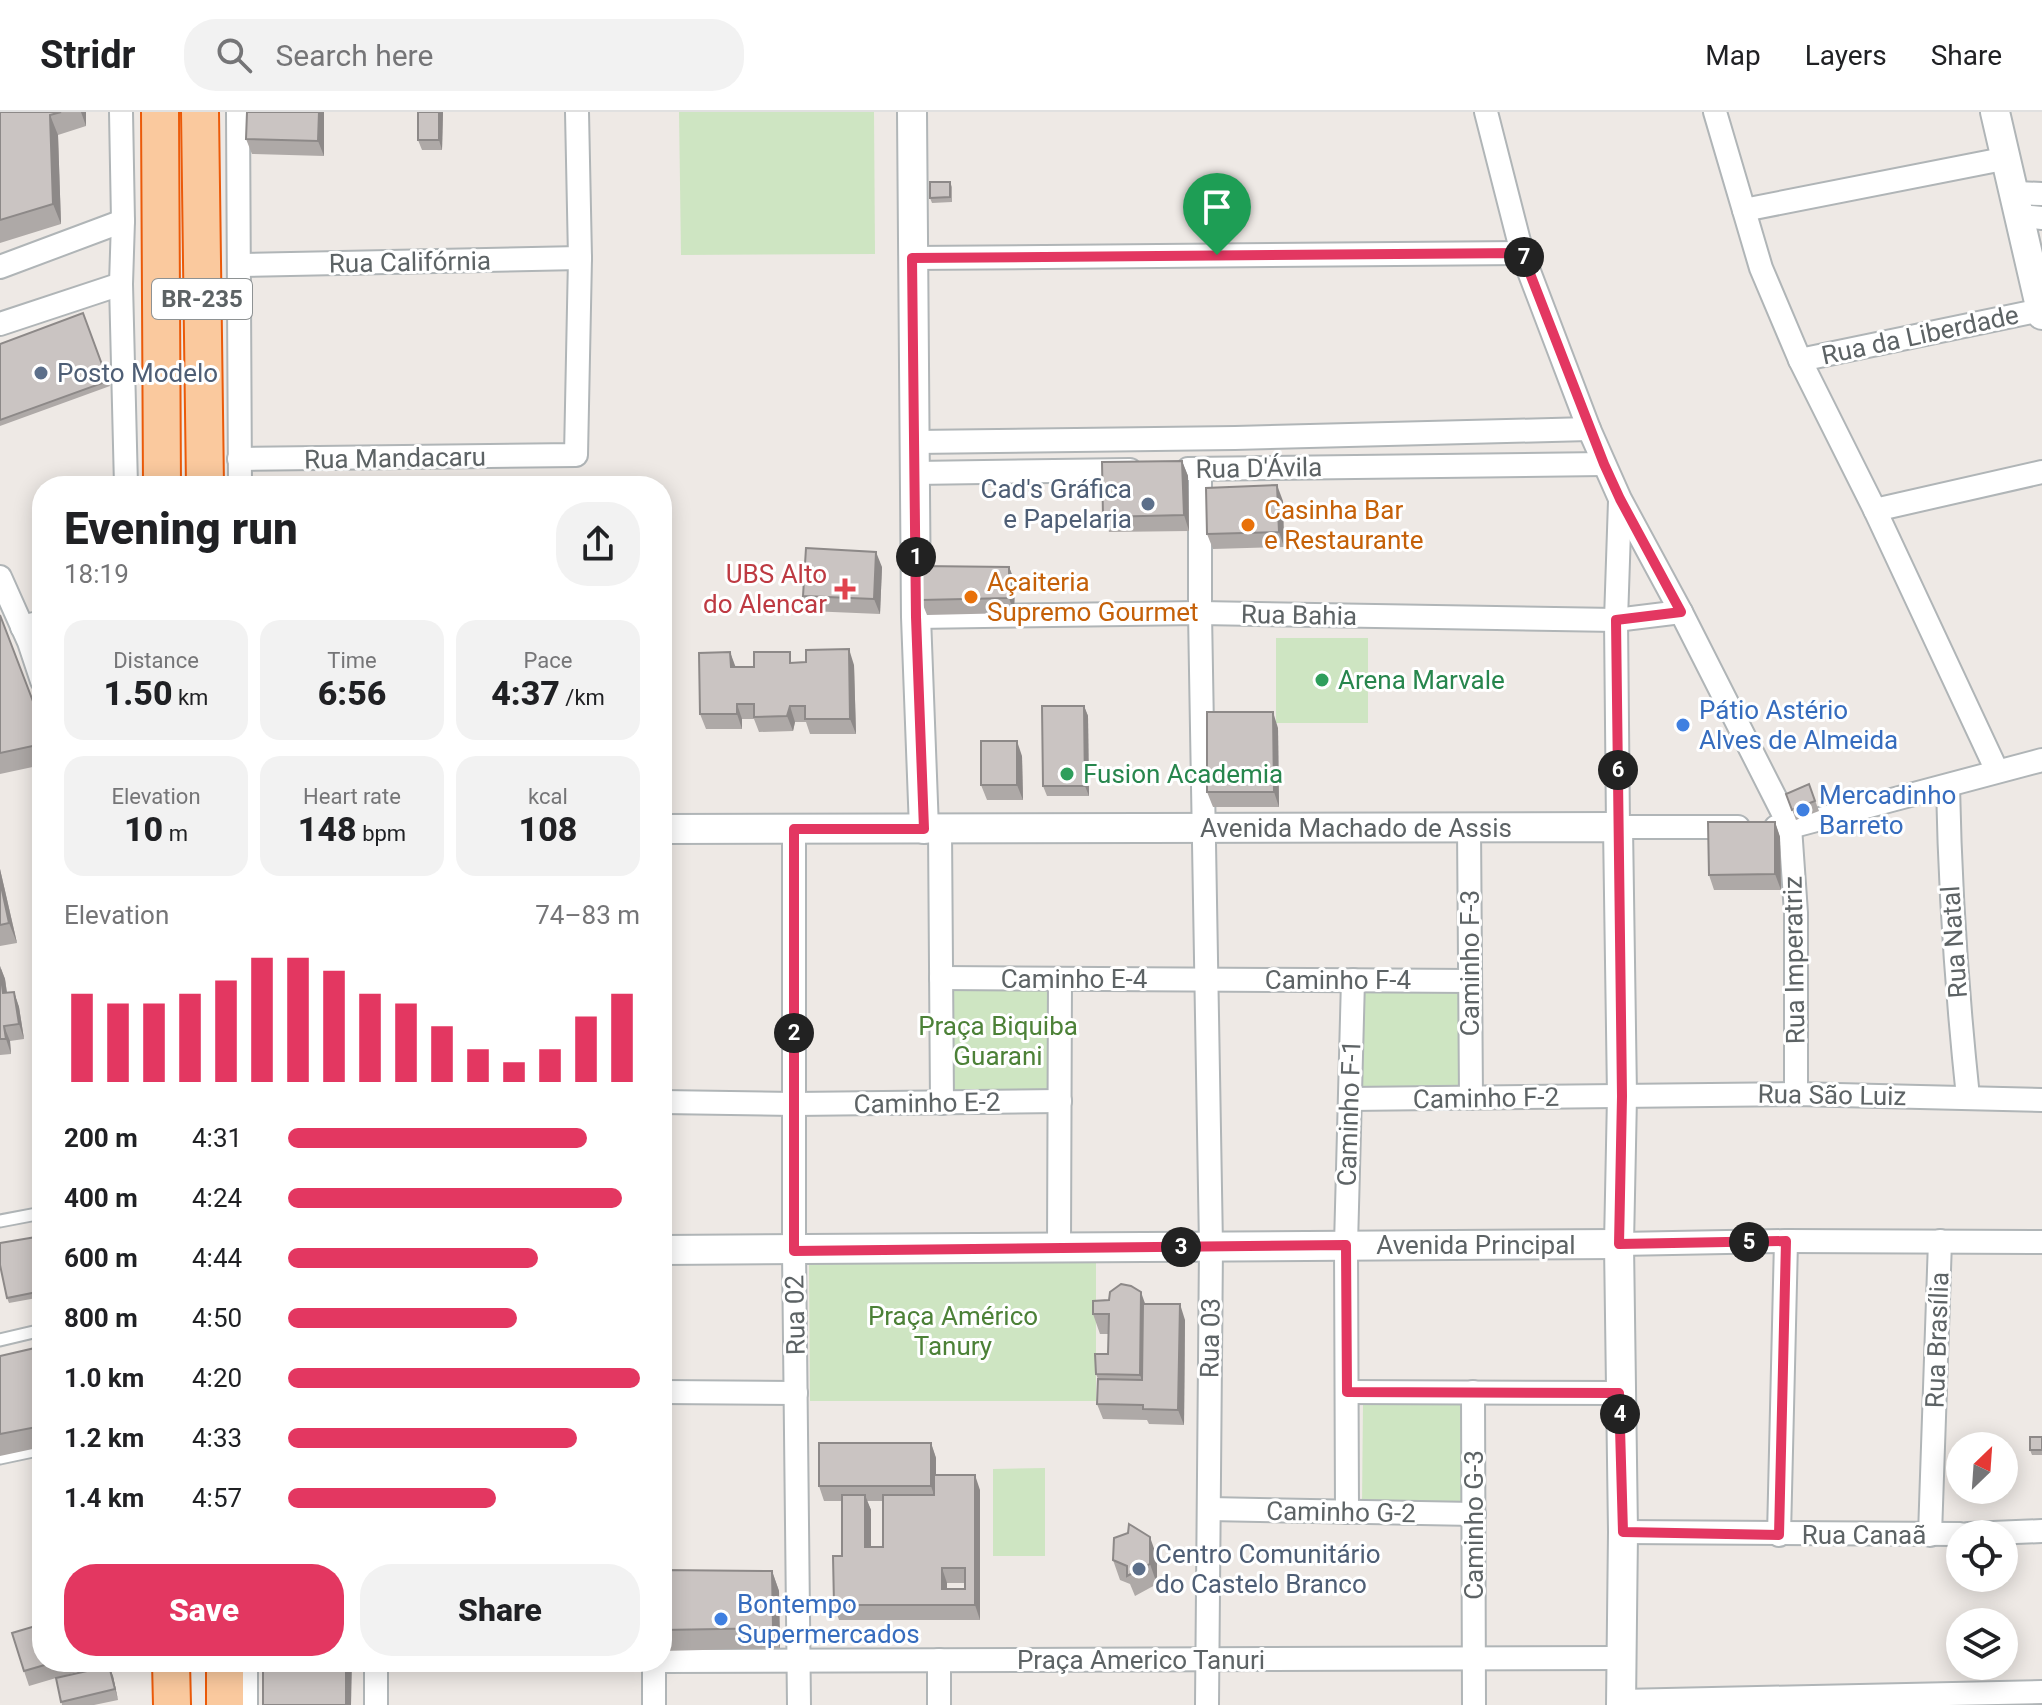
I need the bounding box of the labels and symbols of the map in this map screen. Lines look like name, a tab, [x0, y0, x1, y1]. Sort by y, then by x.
pin	[1183, 173, 1251, 255]
pin: 7	[1504, 237, 1544, 277]
street label: Rua Califórnia	[329, 246, 491, 278]
road number: BR-235	[152, 279, 252, 319]
street label: Rua da Liberdade	[1819, 299, 2021, 371]
place label: Posto Modelo	[57, 358, 218, 388]
marker: Posto Modelo	[32, 364, 50, 382]
street label: Rua Mandacaru	[304, 441, 486, 475]
street label: Rua D'Ávila	[1195, 452, 1323, 484]
place label: Cad's Gráfica e Papelaria	[981, 474, 1132, 534]
marker: Cad's Gráfica e Papelaria	[1139, 495, 1157, 513]
place label: Casinha Bar e Restaurante	[1264, 495, 1424, 555]
marker: Casinha Bar e Restaurante	[1239, 516, 1257, 534]
pin: 1	[896, 537, 936, 577]
place label: UBS Alto do Alencar	[703, 559, 827, 619]
place label: Açaiteria Supremo Gourmet	[987, 567, 1199, 627]
marker: UBS Alto do Alencar	[834, 578, 856, 600]
marker: Açaiteria Supremo Gourmet	[962, 588, 980, 606]
street label: Rua Bahia	[1241, 599, 1357, 631]
place label: Arena Marvale	[1338, 665, 1505, 695]
marker: Arena Marvale	[1313, 671, 1331, 689]
place label: Pátio Astério Alves de Almeida	[1699, 695, 1898, 755]
marker: Pátio Astério Alves de Almeida	[1674, 716, 1692, 734]
pin: 6	[1598, 750, 1638, 790]
place label: Fusion Academia	[1083, 759, 1283, 789]
marker: Fusion Academia	[1058, 765, 1076, 783]
place label: Mercadinho Barreto	[1819, 780, 1956, 840]
marker: Mercadinho Barreto	[1794, 801, 1812, 819]
street label: Avenida Machado de Assis	[1200, 813, 1512, 843]
street label: Rua Imperatriz	[1778, 876, 1810, 1044]
street label: Rua Natal	[1935, 885, 1973, 999]
street label: Caminho F-3	[1455, 890, 1485, 1036]
street label: Caminho E-4	[1001, 964, 1148, 994]
street label: Caminho F-4	[1265, 965, 1412, 995]
park label: Praça Biquiba Guarani	[918, 1011, 1078, 1071]
pin: 2	[774, 1013, 814, 1053]
street label: Caminho F-1	[1331, 1039, 1367, 1187]
street label: Rua São Luiz	[1757, 1079, 1907, 1111]
street label: Caminho F-2	[1413, 1082, 1559, 1114]
street label: Caminho E-2	[853, 1087, 1001, 1119]
pin: 5	[1729, 1222, 1769, 1262]
pin: 3	[1161, 1227, 1201, 1267]
street label: Avenida Principal	[1376, 1230, 1576, 1260]
street label: Rua Brasília	[1920, 1271, 1954, 1409]
street label: Rua 02	[779, 1275, 811, 1355]
street label: Rua 03	[1194, 1298, 1226, 1378]
park label: Praça Américo Tanury	[868, 1301, 1038, 1361]
pin: 4	[1600, 1394, 1640, 1434]
north arrow	[1946, 1432, 2018, 1504]
street label: Caminho G-3	[1459, 1450, 1489, 1600]
street label: Caminho G-2	[1266, 1496, 1416, 1528]
street label: Rua Canaã	[1802, 1520, 1926, 1550]
place label: Centro Comunitário do Castelo Branco	[1155, 1539, 1381, 1599]
marker: Centro Comunitário do Castelo Branco	[1130, 1560, 1148, 1578]
place label: Bontempo Supermercados	[737, 1589, 920, 1649]
marker: Bontempo Supermercados	[712, 1610, 730, 1628]
street label: Praça Americo Tanuri	[1017, 1645, 1265, 1675]

